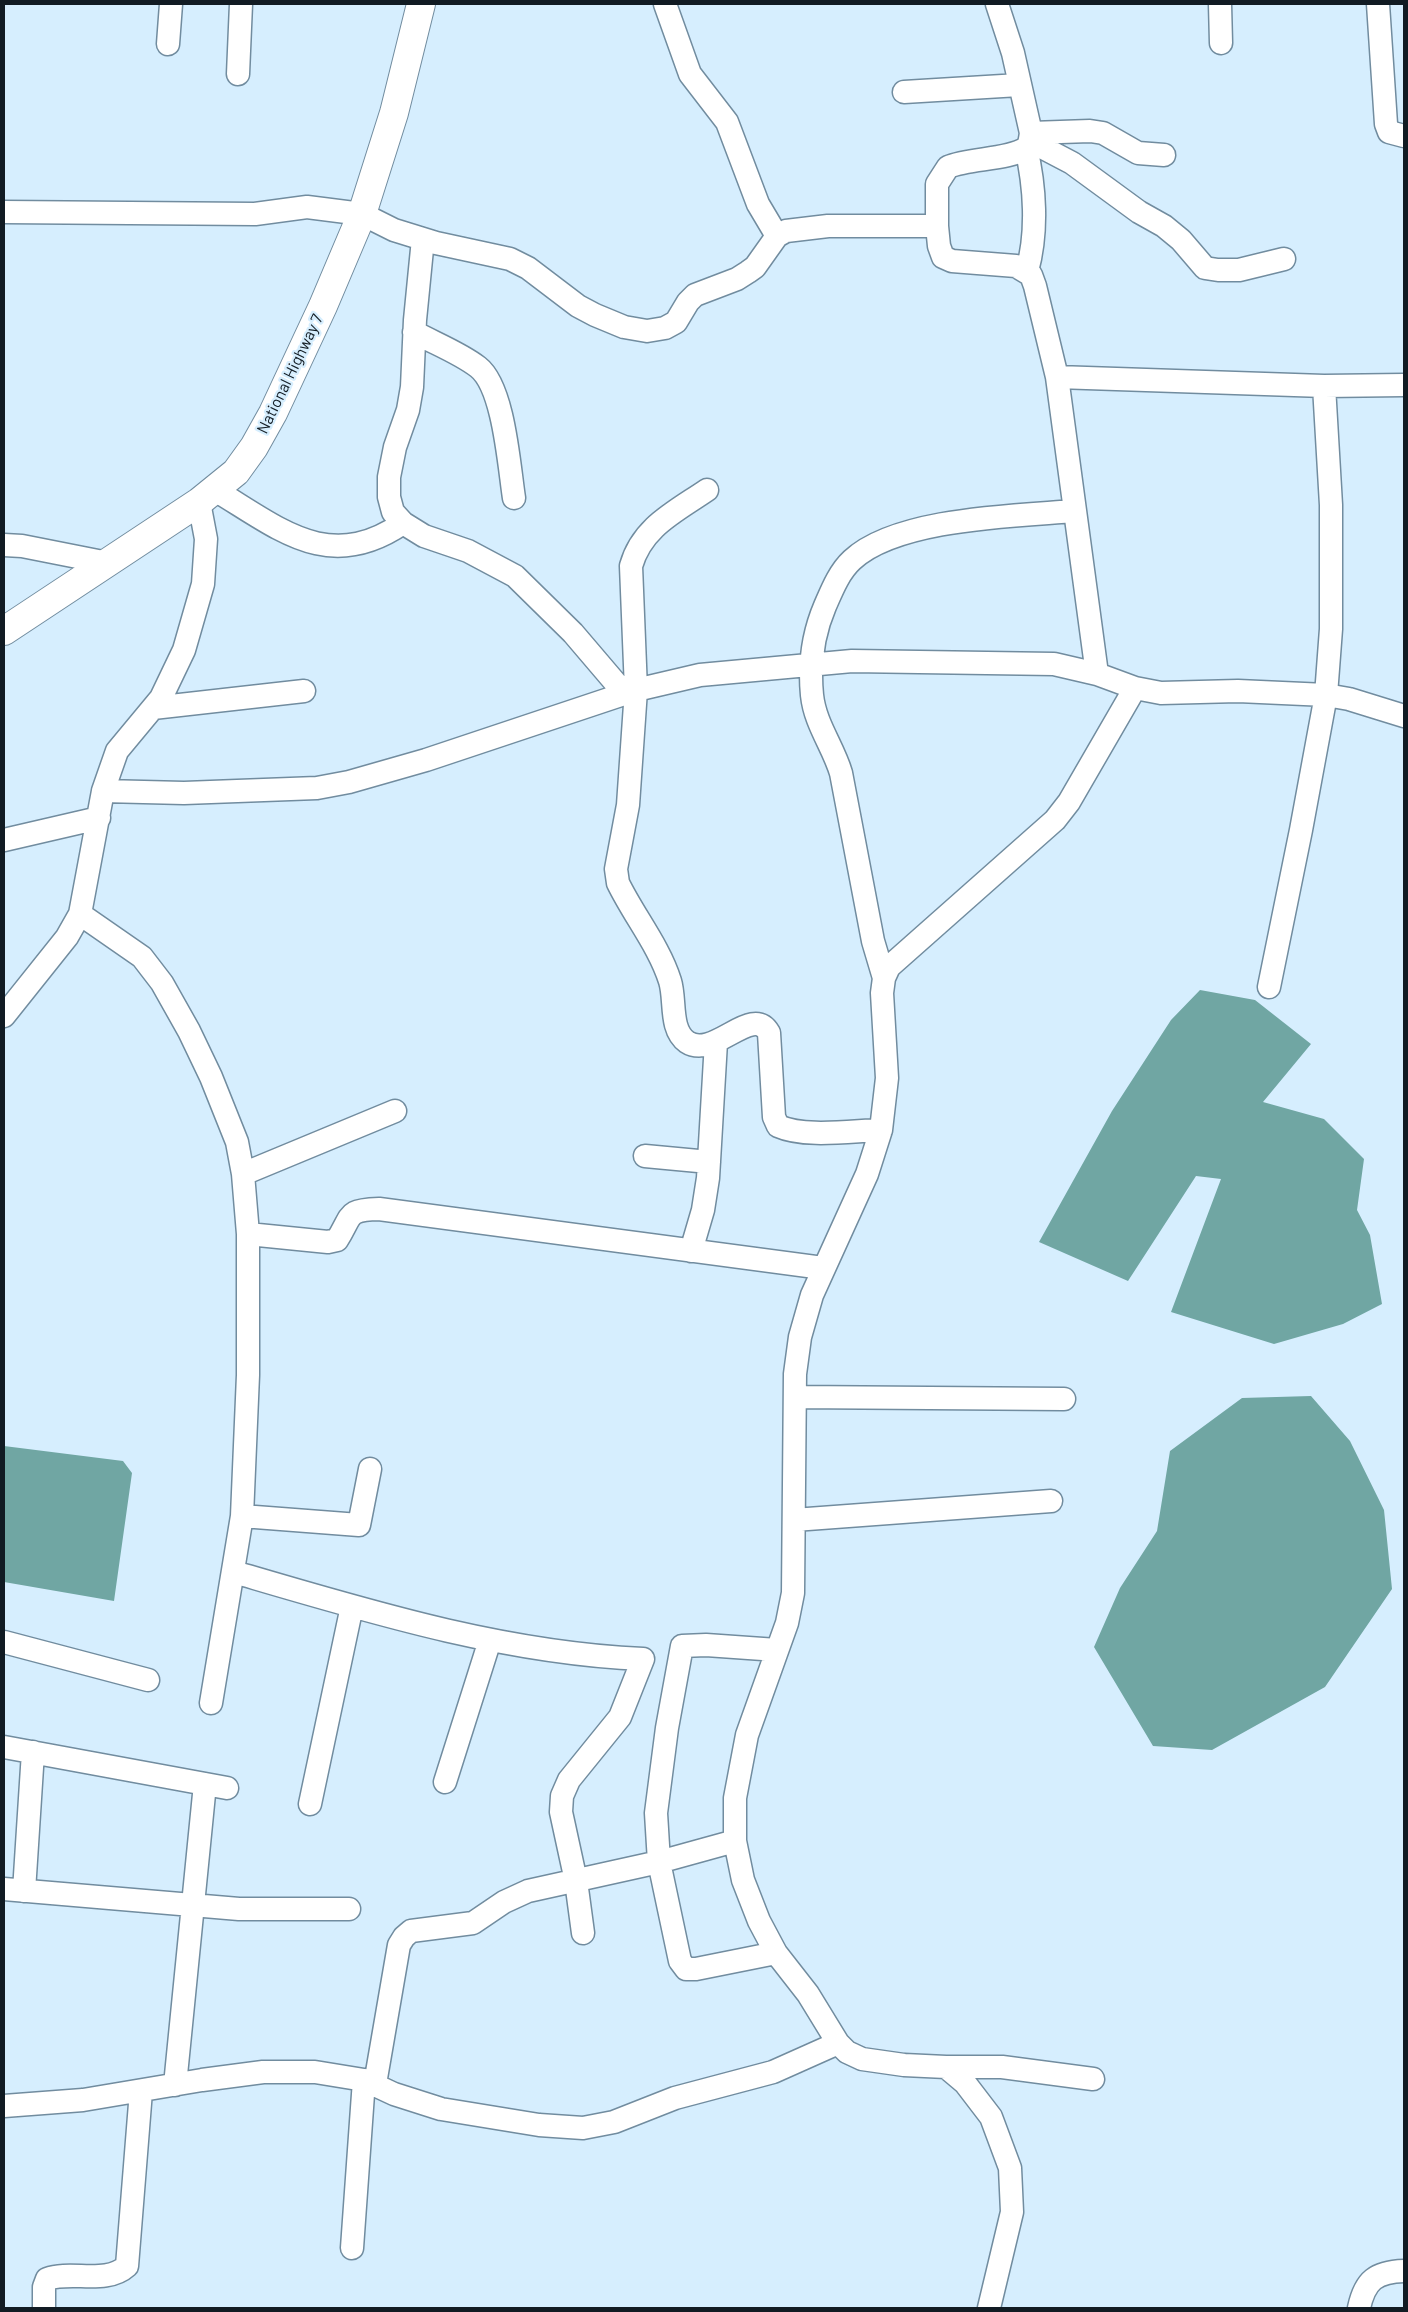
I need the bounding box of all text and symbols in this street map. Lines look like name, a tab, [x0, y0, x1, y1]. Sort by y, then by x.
street label: National Highway 7	[253, 311, 327, 437]

